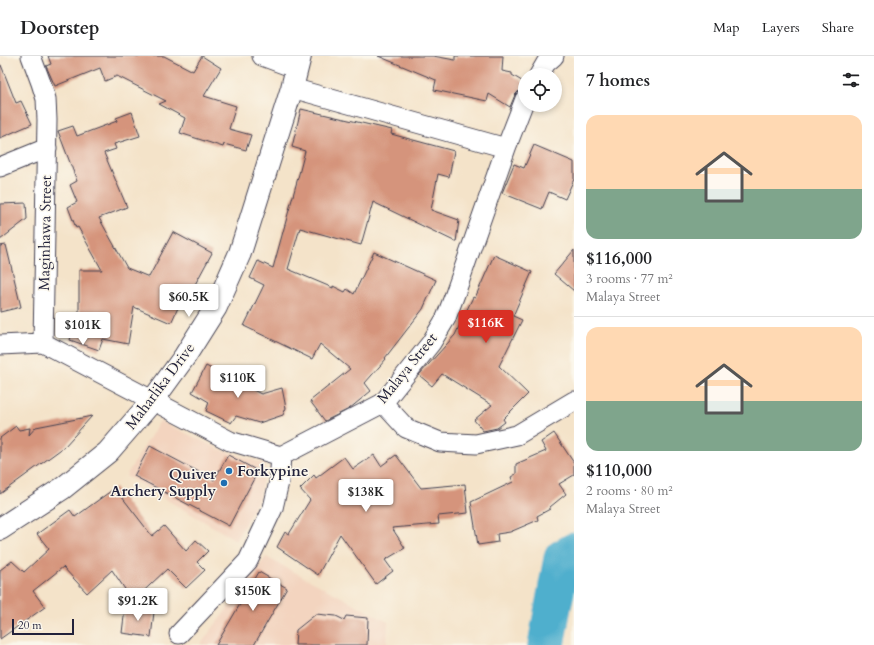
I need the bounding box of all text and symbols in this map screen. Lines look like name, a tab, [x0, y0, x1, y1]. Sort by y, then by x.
text: Doorstep	[20, 15, 100, 41]
text: Map	[713, 18, 740, 37]
text: Layers	[762, 18, 800, 37]
text: Share	[822, 18, 854, 37]
map controls	[518, 68, 562, 112]
button: locate	[518, 68, 562, 112]
text: 7 homes	[586, 69, 650, 92]
icon: filters	[840, 69, 862, 91]
icon: home	[688, 141, 760, 213]
street label: Maginhawa Street	[34, 175, 56, 291]
text: $116,000	[586, 247, 652, 270]
text: 3 rooms · 77 m²	[586, 270, 673, 288]
pin: $60.5K	[156, 284, 222, 318]
text: $60.5K	[169, 288, 209, 306]
text: Malaya Street	[586, 288, 660, 306]
pin: $116K	[458, 310, 514, 344]
pin: $101K	[55, 312, 111, 346]
text: $116K	[467, 314, 505, 332]
text: $101K	[64, 316, 102, 334]
street label: Malaya Street	[372, 328, 442, 407]
street label: Maharlika Drive	[121, 338, 199, 433]
icon: home	[688, 353, 760, 425]
pin: $110K	[210, 365, 266, 399]
text: $110K	[219, 369, 257, 387]
text: $110,000	[586, 459, 652, 482]
place label: Forkypine	[237, 461, 308, 481]
place label: Quiver Archery Supply	[110, 464, 217, 501]
marker: Forkypine	[224, 466, 234, 476]
marker: Quiver Archery Supply	[219, 478, 229, 488]
pin: $138K	[338, 479, 394, 513]
text: 2 rooms · 80 m²	[586, 482, 673, 500]
text: $138K	[347, 483, 385, 501]
text: Malaya Street	[586, 500, 660, 518]
pin: $150K	[225, 578, 281, 612]
text: $150K	[234, 582, 272, 600]
pin: $91.2K	[105, 588, 171, 622]
text: $91.2K	[118, 592, 158, 610]
scale bar	[12, 617, 74, 636]
text: 20 m	[18, 618, 42, 633]

